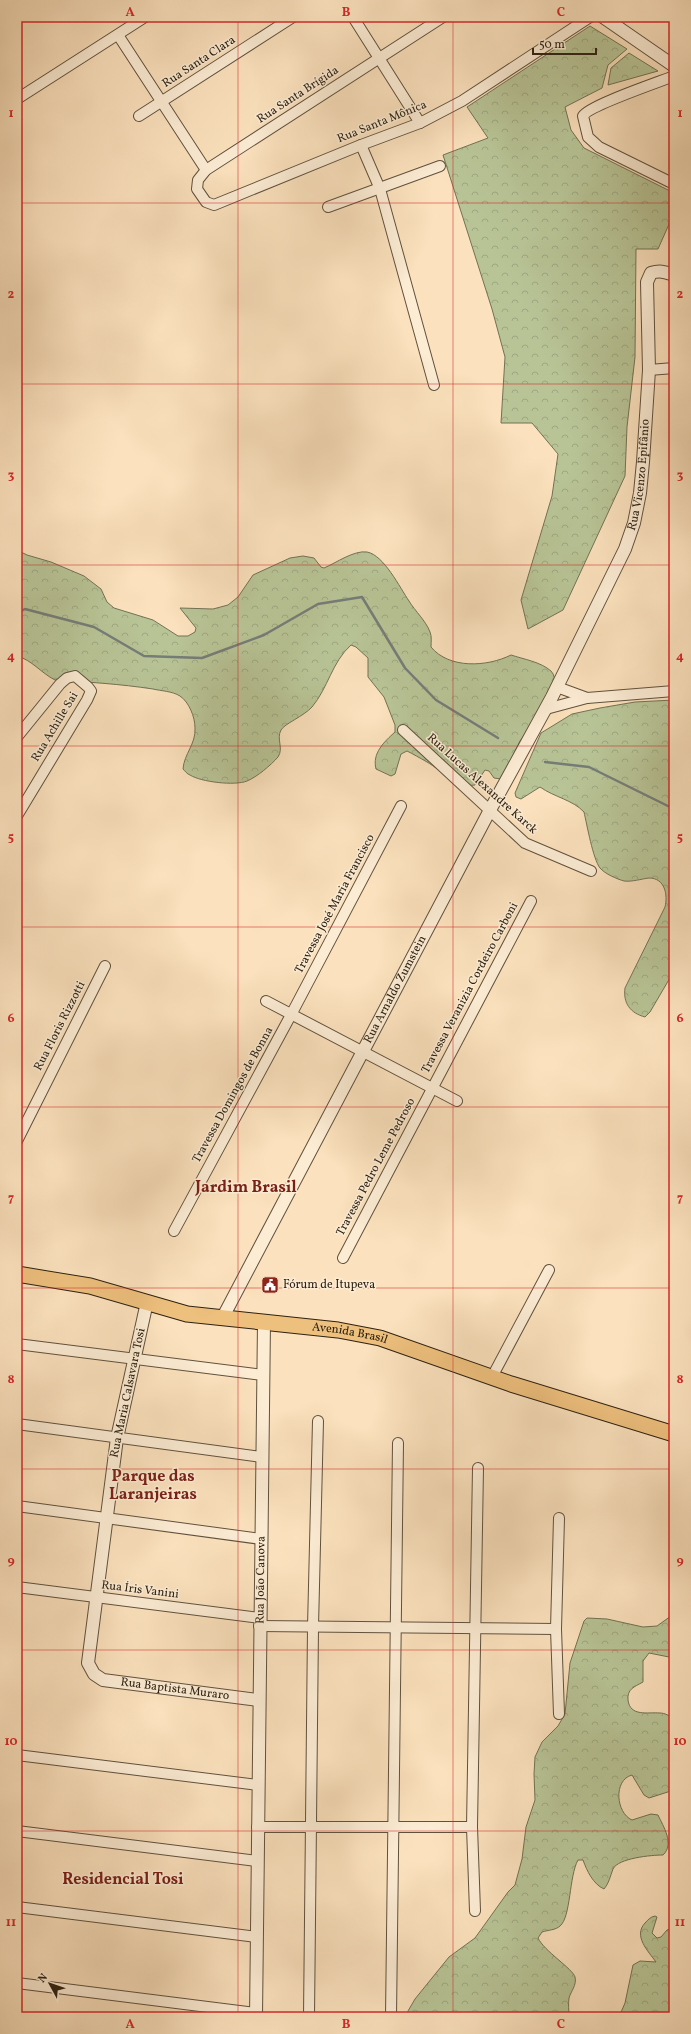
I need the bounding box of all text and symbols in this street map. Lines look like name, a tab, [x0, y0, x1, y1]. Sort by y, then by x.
text: A	[125, 4, 135, 22]
text: B	[342, 4, 351, 22]
text: C	[557, 4, 565, 22]
scale bar	[533, 30, 596, 56]
street label: Rua Santa Clara	[159, 32, 239, 92]
text: 50 m	[539, 37, 565, 53]
street label: Rua Santa Brígida	[254, 63, 342, 127]
street label: Rua Santa Mônica	[335, 97, 429, 147]
text: 1	[8, 105, 14, 123]
text: 1	[677, 105, 683, 123]
text: 2	[8, 286, 15, 304]
text: 2	[677, 286, 684, 304]
street label: Rua Vicenzo Epifânio	[624, 418, 654, 533]
text: 3	[8, 467, 15, 485]
text: 3	[677, 467, 684, 485]
text: 4	[7, 648, 15, 666]
text: 4	[676, 648, 684, 666]
street label: Rua Achille Sai	[28, 689, 82, 765]
street label: Rua Lucas Alexandre Karck	[423, 730, 541, 838]
text: 5	[8, 829, 14, 847]
text: 5	[677, 829, 683, 847]
street label: Travessa José Maria Francisco	[291, 831, 379, 977]
street label: Travessa Veranizia Cordeiro Carboni	[418, 899, 522, 1076]
street label: Rua Arnaldo Zumstein	[360, 933, 430, 1046]
street label: Rua Floris Rizzotti	[31, 978, 90, 1073]
text: 6	[7, 1010, 15, 1028]
text: 6	[676, 1010, 684, 1028]
street label: Travessa Domingos de Bonna	[189, 1024, 277, 1166]
street label: Travessa Pedro Leme Pedroso	[333, 1095, 419, 1239]
district label: Jardim Brasil	[194, 1177, 297, 1199]
text: 7	[8, 1190, 14, 1208]
text: 7	[677, 1190, 683, 1208]
public building icon: Fórum de Itupeva	[260, 1275, 280, 1295]
place label: Fórum de Itupeva	[283, 1277, 375, 1293]
street label: Avenida Brasil	[311, 1319, 390, 1348]
street label: Rua Maria Calsavara Tosi	[106, 1326, 150, 1459]
text: 8	[7, 1371, 15, 1389]
text: 8	[676, 1371, 684, 1389]
district label: Parque das Laranjeiras	[109, 1466, 197, 1506]
street label: Rua João Canova	[253, 1536, 270, 1624]
text: 9	[7, 1552, 15, 1570]
text: 9	[676, 1552, 684, 1570]
street label: Rua Íris Vanini	[100, 1576, 180, 1603]
street label: Rua Baptista Muraro	[120, 1674, 230, 1704]
text: 10	[4, 1733, 18, 1751]
text: 10	[673, 1733, 687, 1751]
district label: Residencial Tosi	[62, 1869, 184, 1891]
text: 11	[6, 1914, 16, 1932]
text: 11	[675, 1914, 685, 1932]
north arrow	[30, 1964, 70, 2004]
text: N	[35, 1971, 52, 1986]
text: A	[125, 2016, 135, 2034]
text: B	[342, 2016, 351, 2034]
text: C	[557, 2016, 565, 2034]

